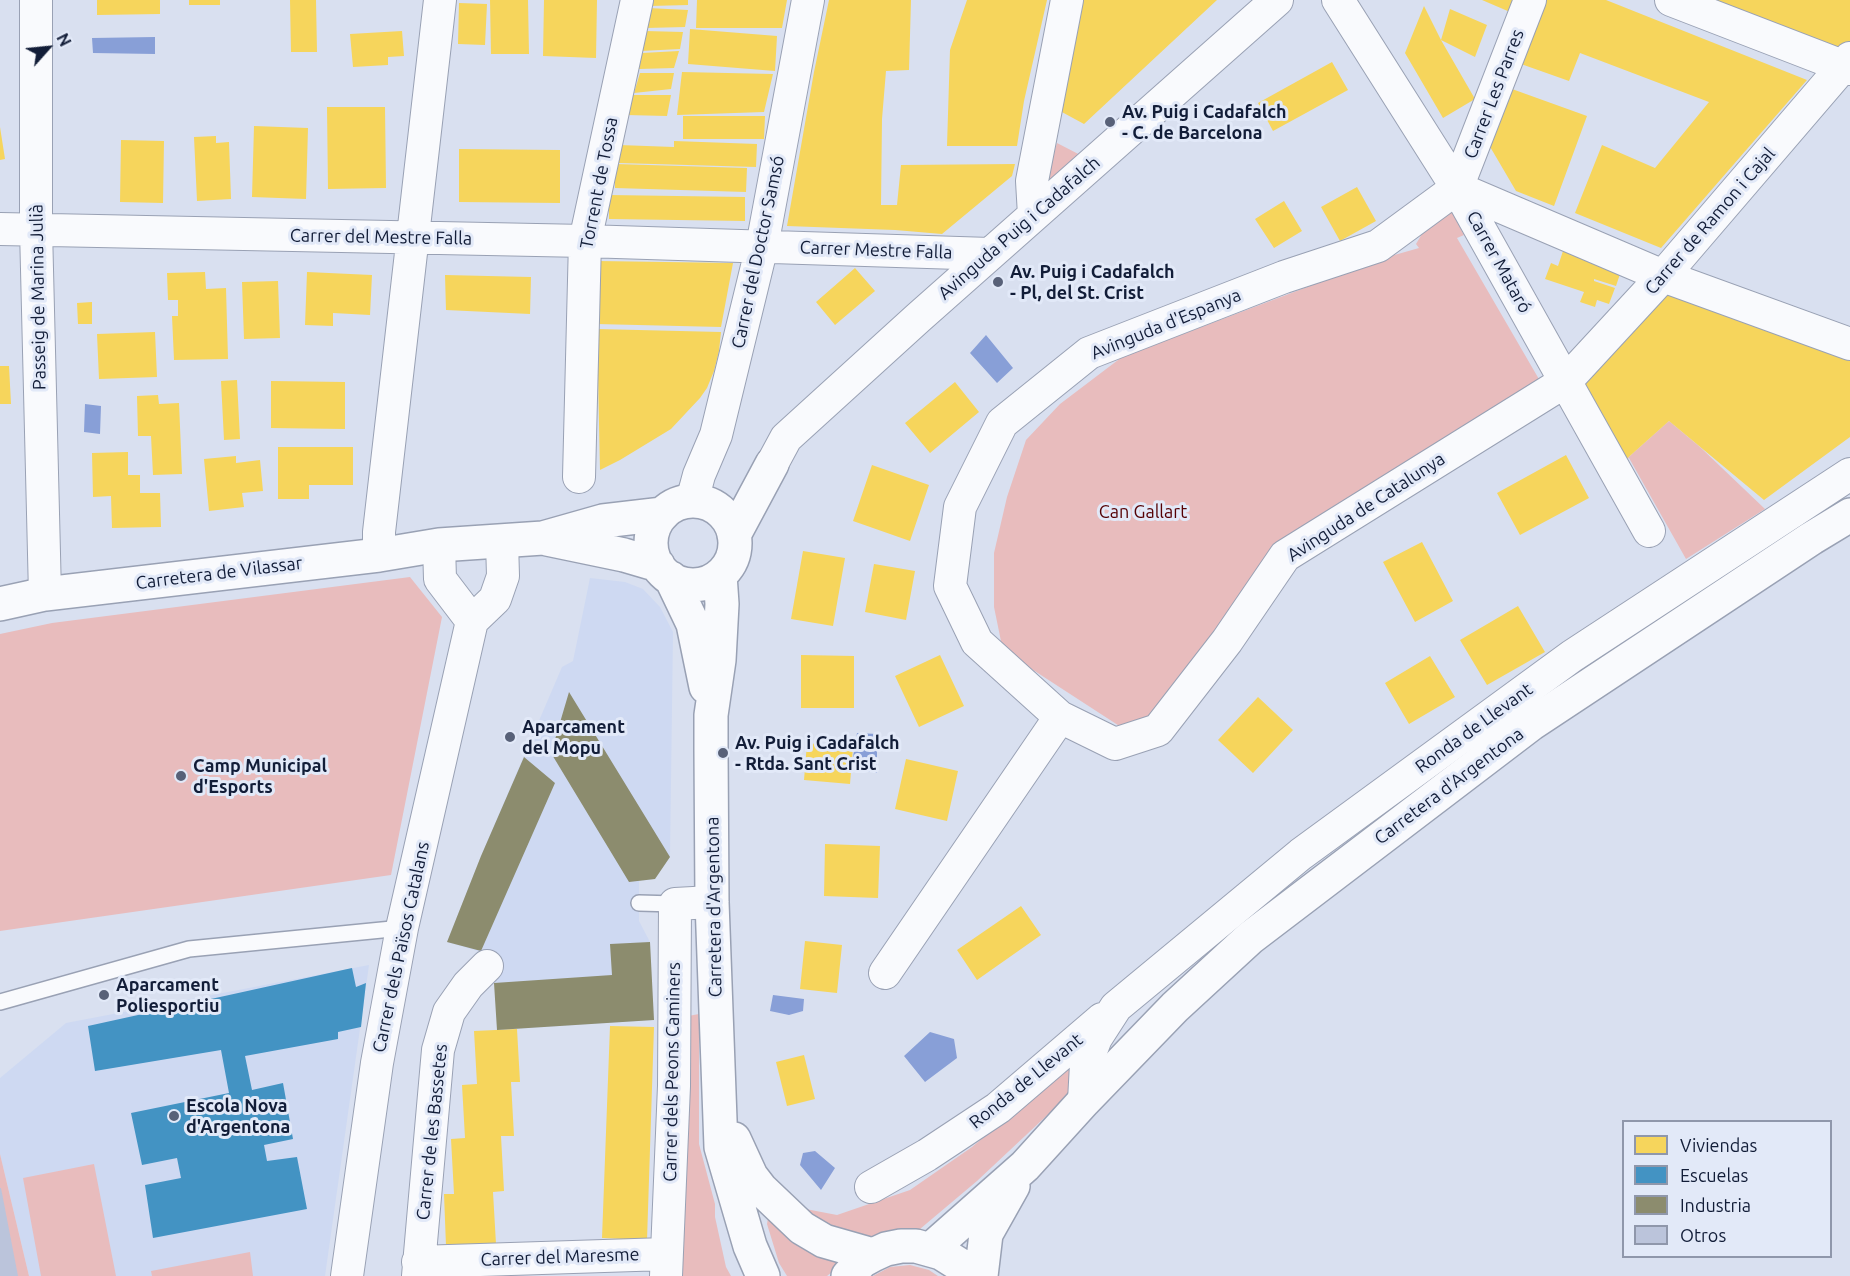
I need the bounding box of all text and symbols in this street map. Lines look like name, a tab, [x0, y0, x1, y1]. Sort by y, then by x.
north arrow	[18, 18, 78, 78]
street label: Carrer Les Parres	[1459, 26, 1529, 162]
text: N	[53, 30, 75, 49]
place label: Av. Puig i Cadafalch - C. de Barcelona	[1122, 101, 1287, 144]
street label: Torrent de Tossa	[576, 115, 622, 251]
marker: Av. Puig i Cadafalch - C. de Barcelona	[1103, 115, 1117, 129]
street label: Carrer de Ramon i Cajal	[1640, 143, 1780, 299]
street label: Avinguda Puig i Cadafalch	[934, 152, 1104, 304]
street label: Carrer del Doctor Samsó	[727, 153, 789, 351]
street label: Passeig de Marina Julià	[26, 204, 50, 390]
street label: Carrer Mataró	[1462, 207, 1536, 317]
street label: Carrer del Mestre Falla	[290, 225, 472, 249]
street label: Carrer Mestre Falla	[799, 237, 953, 263]
place label: Av. Puig i Cadafalch - Pl, del St. Crist	[1010, 261, 1175, 304]
marker: Av. Puig i Cadafalch - Pl, del St. Crist	[991, 275, 1005, 289]
street label: Avinguda d'Espanya	[1088, 284, 1244, 364]
street label: Avinguda de Catalunya	[1283, 448, 1449, 566]
park label: Can Gallart	[1099, 501, 1187, 523]
street label: Carretera de Vilassar	[134, 552, 304, 594]
street label: Ronda de Llevant	[1411, 678, 1537, 778]
place label: Aparcament del Mopu	[522, 716, 625, 758]
street label: Carretera d'Argentona	[1370, 723, 1528, 849]
marker: Aparcament del Mopu	[503, 730, 517, 744]
place label: Av. Puig i Cadafalch - Rtda. Sant Crist	[735, 732, 900, 774]
marker: Av. Puig i Cadafalch - Rtda. Sant Crist	[716, 746, 730, 760]
place label: Camp Municipal d'Esports	[193, 755, 327, 798]
marker: Camp Municipal d'Esports	[174, 769, 188, 783]
street label: Carretera d'Argentona	[702, 816, 726, 998]
street label: Carrer dels Països Catalans	[368, 840, 434, 1054]
street label: Carrer dels Peons Caminers	[659, 962, 685, 1182]
place label: Aparcament Poliesportiu	[116, 974, 220, 1016]
marker: Aparcament Poliesportiu	[97, 988, 111, 1002]
street label: Ronda de Llevant	[965, 1029, 1087, 1133]
street label: Carrer de les Bassetes	[412, 1043, 452, 1221]
place label: Escola Nova d'Argentona	[186, 1095, 290, 1138]
marker: Escola Nova d'Argentona	[167, 1109, 181, 1123]
legend	[1622, 1120, 1832, 1258]
text: Viviendas	[1680, 1135, 1757, 1155]
text: Escuelas	[1680, 1165, 1748, 1185]
text: Industria	[1680, 1195, 1751, 1215]
text: Otros	[1680, 1225, 1726, 1245]
street label: Carrer del Maresme	[480, 1243, 640, 1271]

